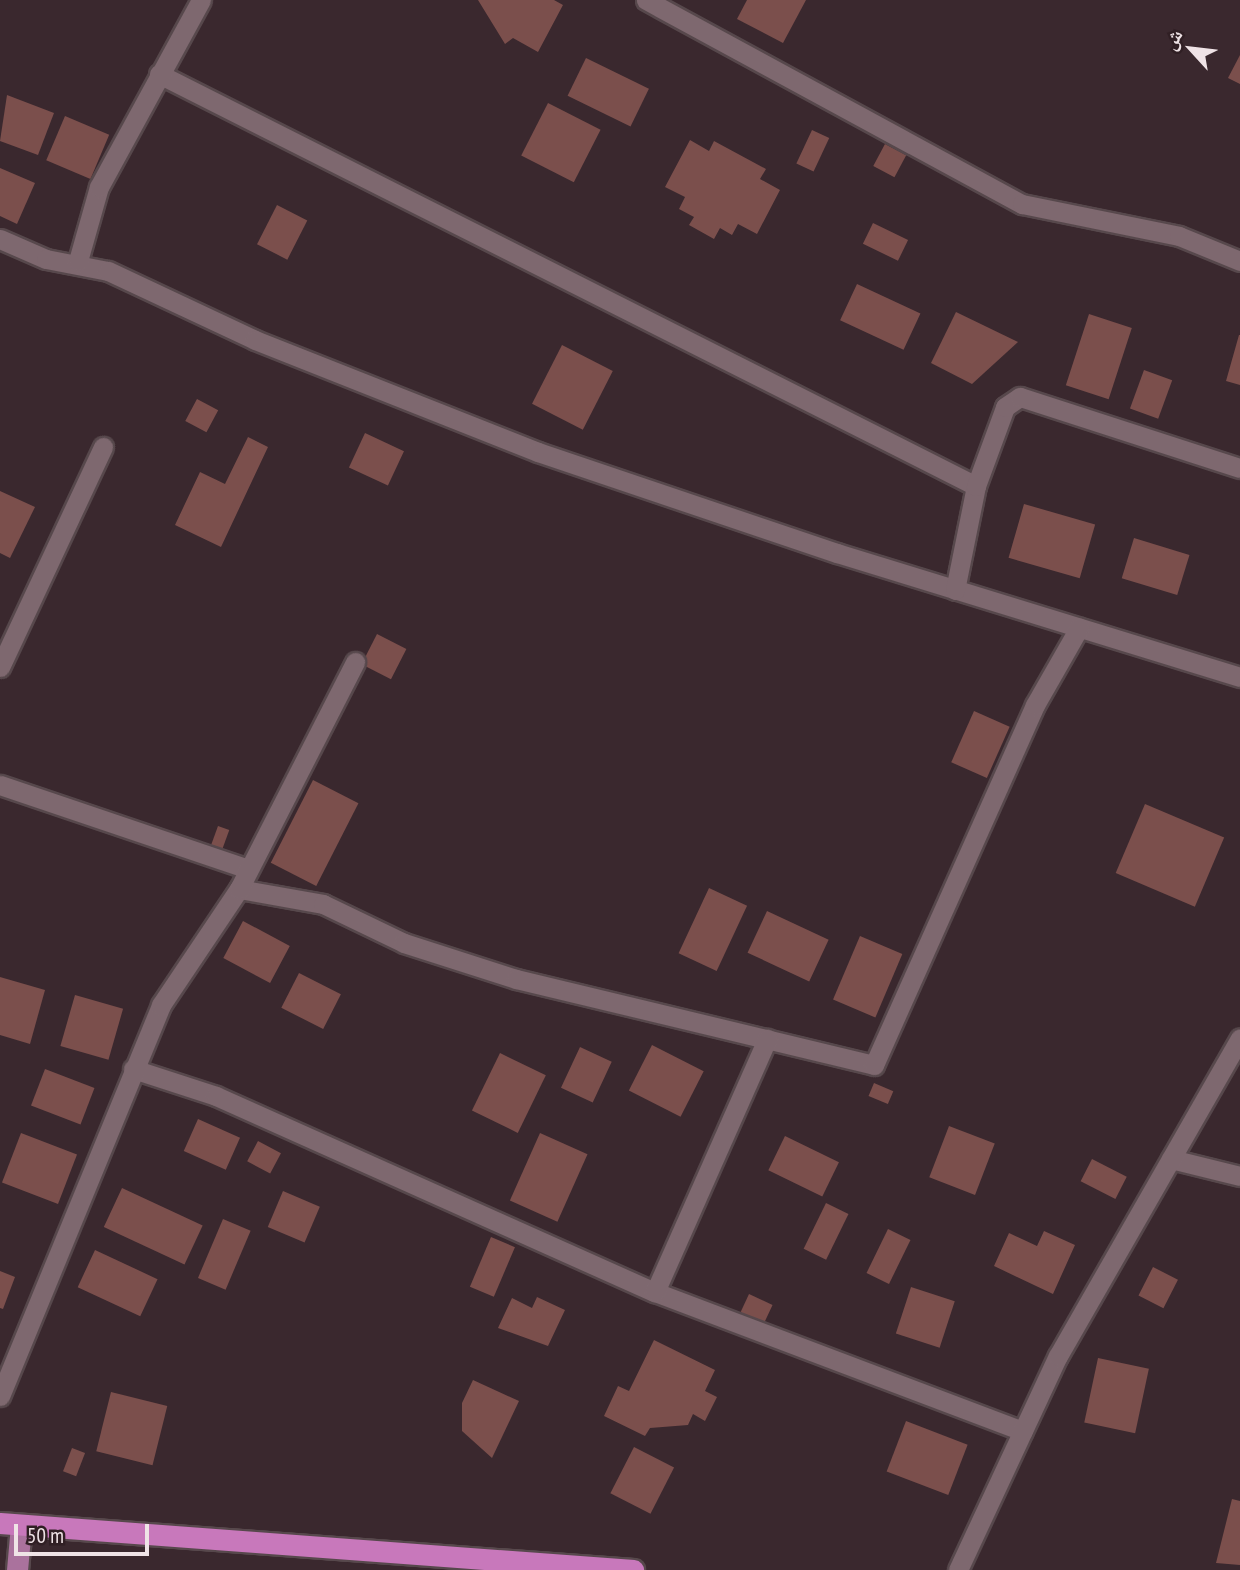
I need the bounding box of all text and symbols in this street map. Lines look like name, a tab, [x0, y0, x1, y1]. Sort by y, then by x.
north arrow	[1156, 14, 1226, 84]
text: ش	[1157, 25, 1188, 54]
scale bar	[18, 1510, 152, 1554]
text: 50 m	[27, 1522, 64, 1549]

